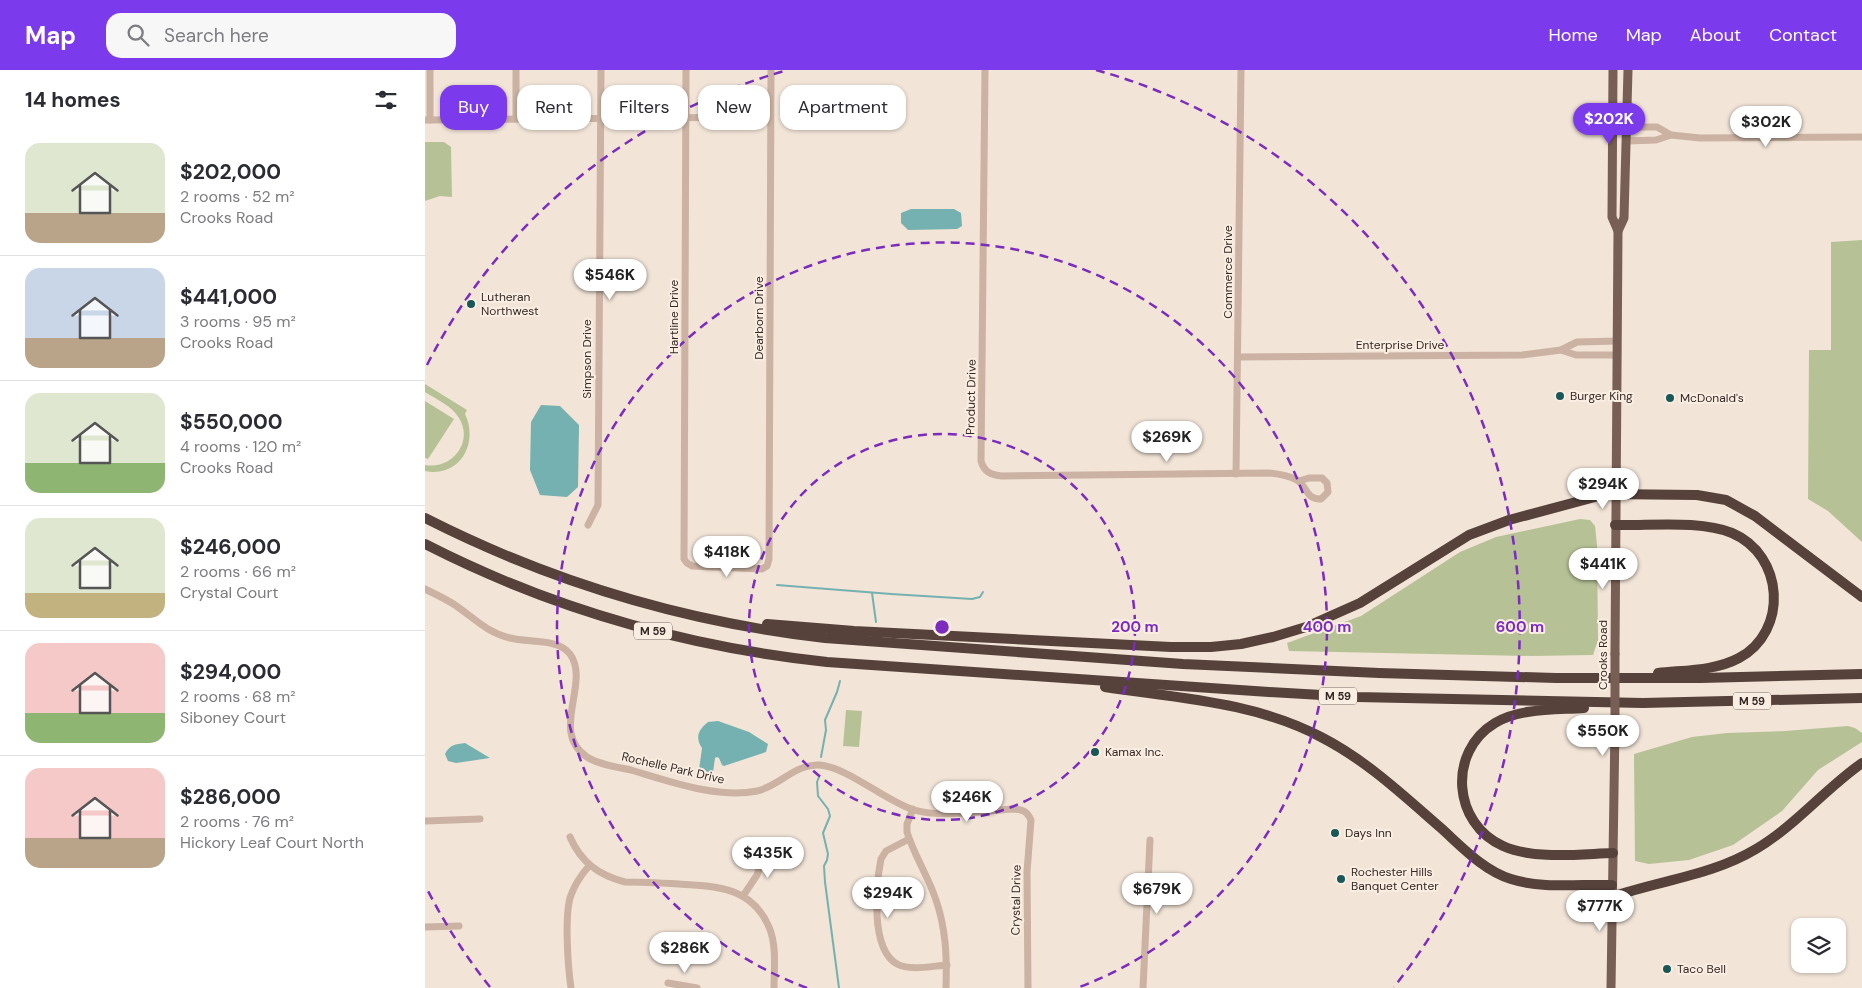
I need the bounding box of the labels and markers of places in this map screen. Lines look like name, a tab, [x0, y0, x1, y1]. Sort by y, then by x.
pin: $202K	[1574, 102, 1644, 145]
pin: $302K	[1731, 106, 1801, 148]
pin: $546K	[575, 258, 645, 301]
place label: Lutheran Northwest	[481, 289, 539, 319]
marker: Lutheran Northwest	[465, 298, 477, 310]
place label: Burger King	[1570, 388, 1633, 404]
marker: Burger King	[1554, 390, 1566, 402]
place label: McDonald's	[1680, 390, 1744, 406]
marker: McDonald's	[1664, 392, 1676, 404]
pin: $269K	[1132, 420, 1202, 463]
pin: $294K	[1568, 468, 1638, 510]
pin: $418K	[692, 536, 762, 578]
pin: $441K	[1568, 548, 1638, 590]
centre of rings	[933, 618, 951, 636]
pin: $550K	[1568, 714, 1638, 757]
place label: Kamax Inc.	[1105, 744, 1164, 760]
marker: Kamax Inc.	[1089, 746, 1101, 758]
pin: $246K	[932, 780, 1002, 823]
place label: Days Inn	[1345, 825, 1392, 841]
marker: Days Inn	[1329, 827, 1341, 839]
pin: $435K	[733, 836, 803, 879]
place label: Rochester Hills Banquet Center	[1351, 864, 1439, 894]
pin: $679K	[1122, 872, 1192, 915]
marker: Rochester Hills Banquet Center	[1335, 873, 1347, 885]
pin: $294K	[853, 876, 923, 919]
pin: $777K	[1565, 890, 1635, 932]
pin: $286K	[650, 932, 720, 974]
place label: Taco Bell	[1677, 961, 1726, 977]
marker: Taco Bell	[1661, 963, 1673, 975]

